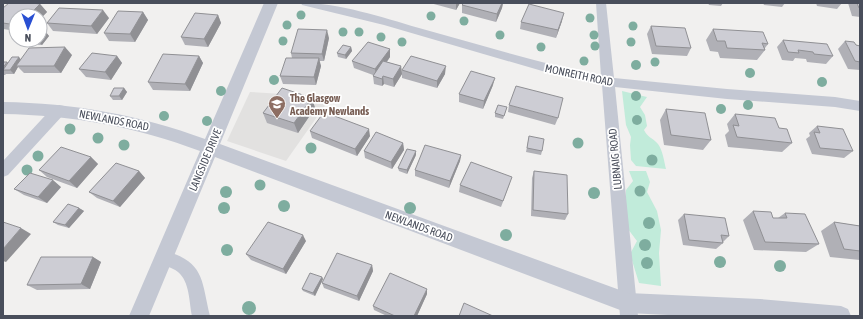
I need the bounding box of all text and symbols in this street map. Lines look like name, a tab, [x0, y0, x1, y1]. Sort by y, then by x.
north arrow	[8, 8, 48, 48]
text: N	[24, 32, 31, 44]
street label: MONREITH ROAD	[544, 62, 614, 88]
place label: The Glasgow Academy Newlands	[289, 92, 369, 117]
school or university icon: The Glasgow Academy Newlands	[267, 94, 287, 119]
street label: NEWLANDS ROAD	[78, 107, 150, 133]
street label: LANGSIDE DRIVE	[187, 127, 224, 193]
street label: LUBNAIG ROAD	[606, 128, 624, 190]
street label: NEWLANDS ROAD	[384, 208, 454, 244]

